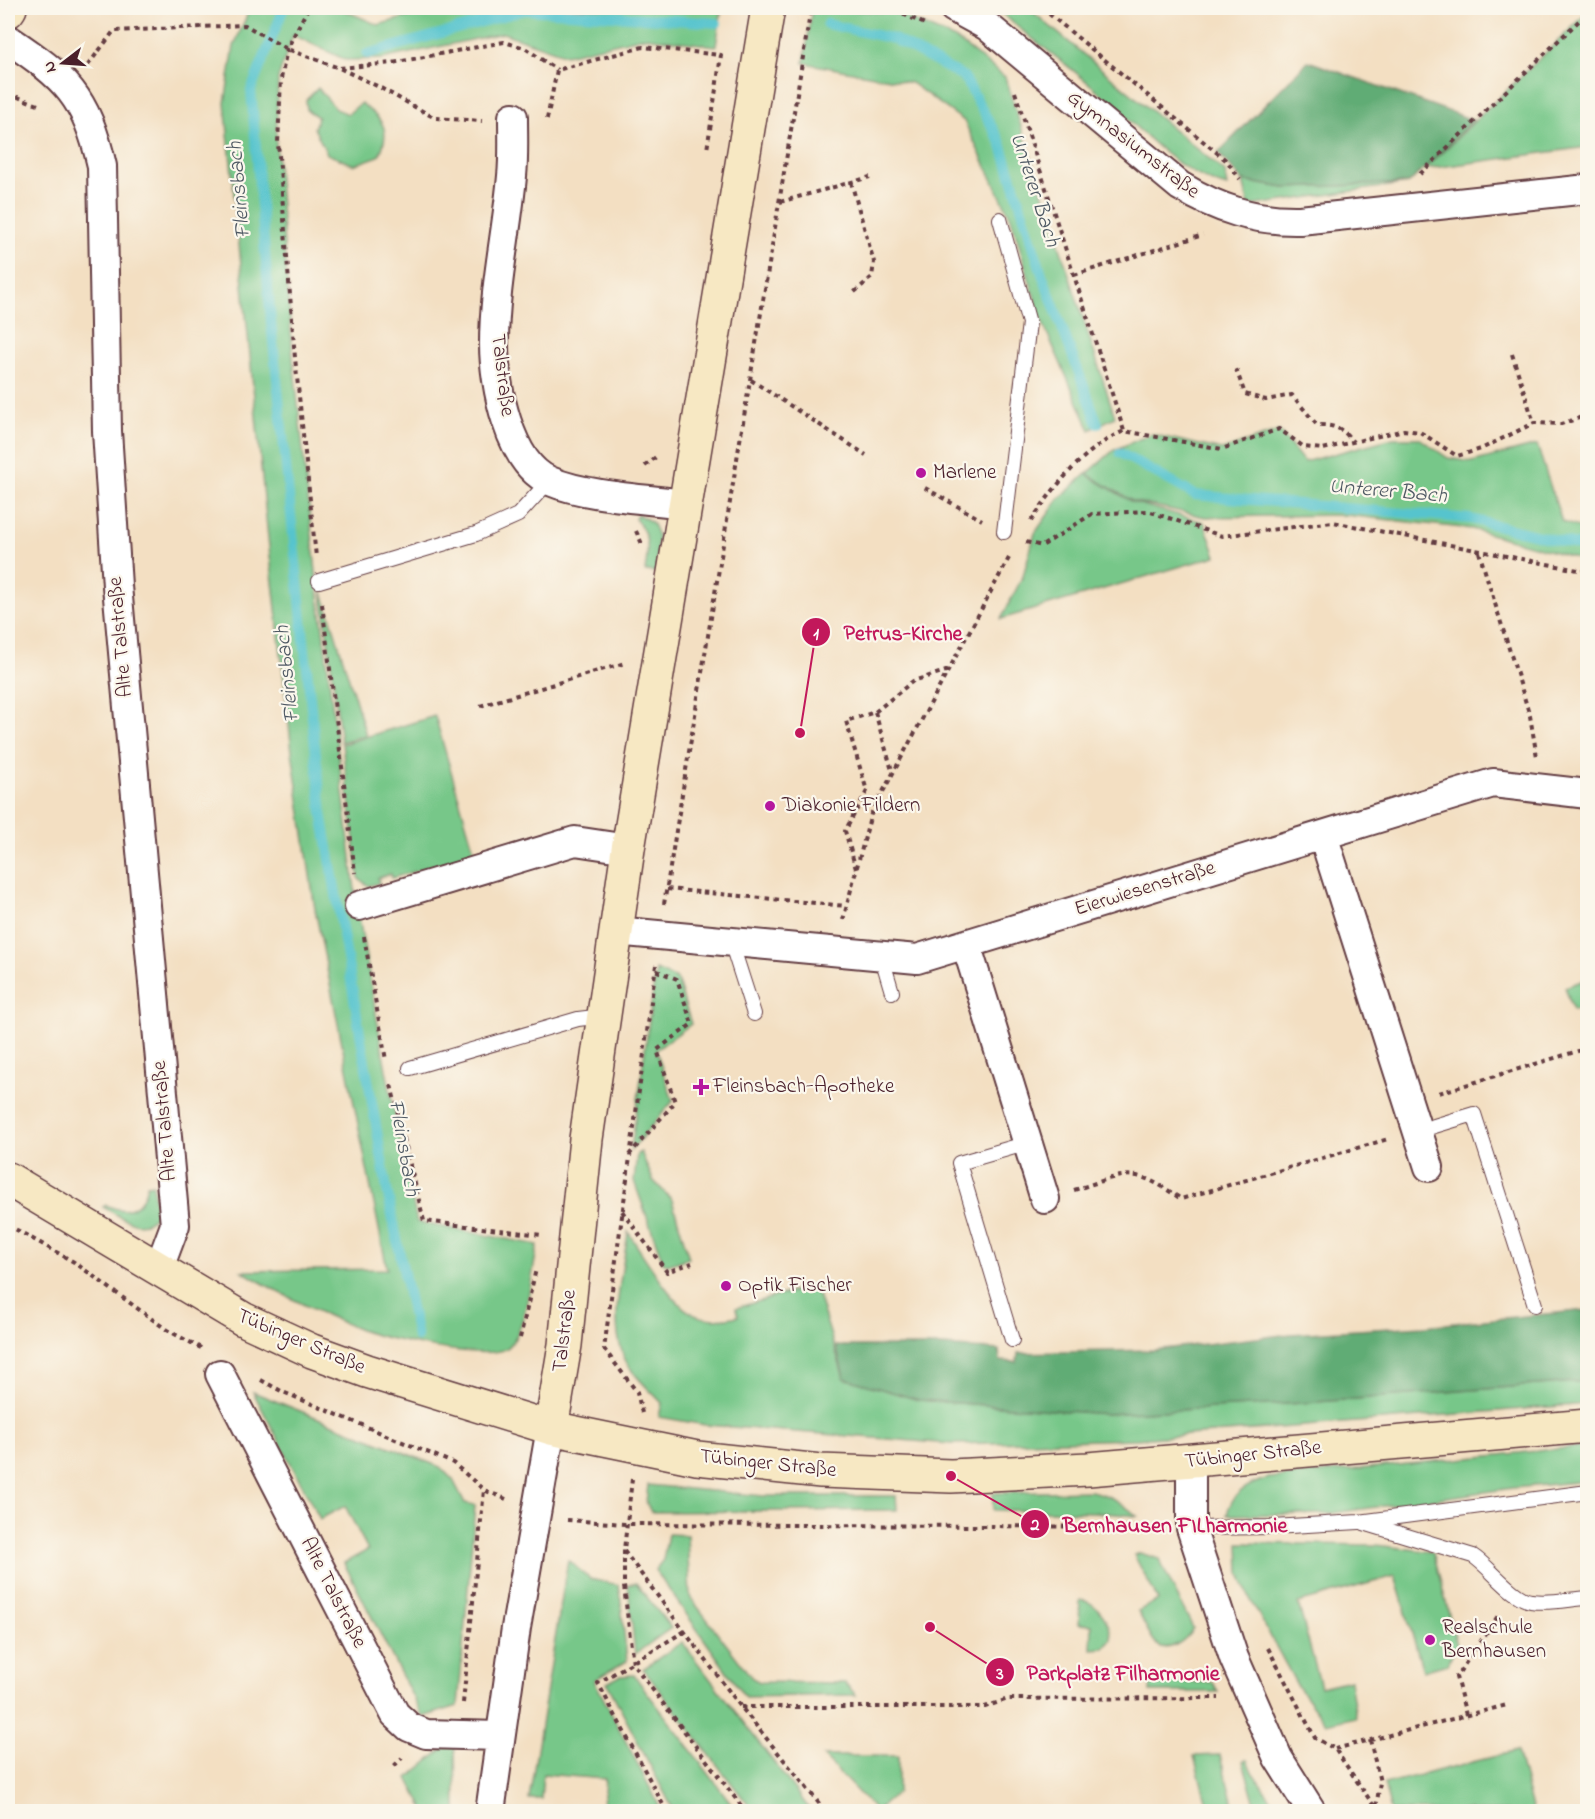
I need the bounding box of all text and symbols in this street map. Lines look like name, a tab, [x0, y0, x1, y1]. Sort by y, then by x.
north arrow	[33, 33, 93, 93]
text: N	[37, 58, 64, 75]
street label: Gymnasiumstraße	[1059, 83, 1206, 208]
water label: Unterer Bach	[1001, 129, 1068, 252]
water label: Fleinsbach	[220, 139, 260, 240]
street label: Talstraße	[482, 332, 522, 419]
place label: Marlene	[933, 458, 997, 488]
marker: Marlene	[914, 466, 928, 480]
water label: Unterer Bach	[1328, 471, 1449, 513]
street label: Alte Talstraße	[101, 575, 141, 699]
callout: Petrus-Kirche	[801, 612, 974, 652]
text: Petrus-Kirche	[844, 619, 964, 651]
text: 1	[813, 622, 819, 648]
water label: Fleinsbach	[267, 623, 309, 724]
place label: Diakonie Fildern	[781, 791, 920, 821]
marker: Diakonie Fildern	[763, 799, 777, 813]
street label: Eierwiesenstraße	[1071, 853, 1220, 925]
street label: Alte Talstraße	[145, 1059, 185, 1183]
place label: Fleinsbach-Apotheke	[712, 1072, 895, 1102]
marker: Fleinsbach-Apotheke	[694, 1080, 708, 1094]
water label: Fleinsbach	[379, 1097, 427, 1199]
place label: Optik Fischer	[738, 1271, 852, 1301]
marker: Optik Fischer	[719, 1279, 733, 1293]
street label: Talstraße	[545, 1287, 585, 1374]
street label: Tübinger Straße	[231, 1301, 371, 1385]
street label: Tübinger Straße	[1183, 1433, 1324, 1479]
street label: Tübinger Straße	[698, 1442, 838, 1488]
callout: Bernhausen FILharmonie	[1020, 1504, 1299, 1544]
text: Bernhausen FILharmonie	[1062, 1511, 1288, 1543]
text: 2	[1030, 1513, 1040, 1539]
street label: Alte Talstraße	[292, 1532, 374, 1654]
place label: Realschule Bernhausen	[1441, 1613, 1546, 1667]
marker: Realschule Bernhausen	[1423, 1633, 1437, 1647]
callout: Parkplatz Filharmonie	[985, 1652, 1232, 1692]
text: Parkplatz Filharmonie	[1027, 1659, 1221, 1691]
text: 3	[995, 1662, 1004, 1688]

